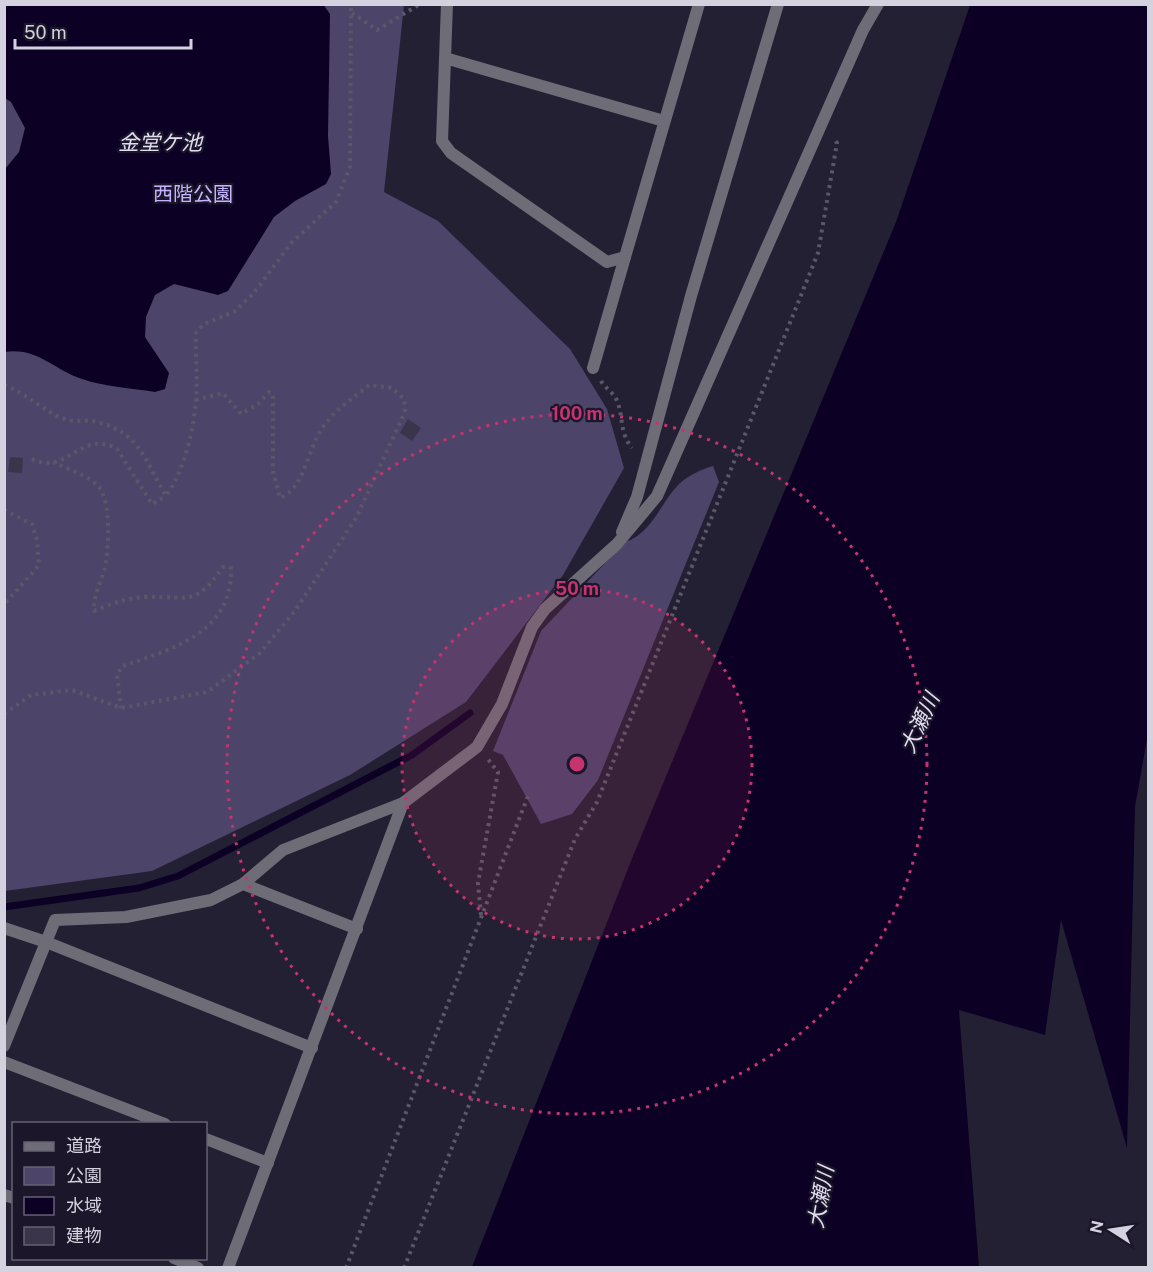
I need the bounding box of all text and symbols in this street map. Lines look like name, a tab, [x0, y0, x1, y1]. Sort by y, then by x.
scale bar	[15, 12, 190, 50]
text: 50 m	[24, 22, 67, 43]
water label: 金堂ケ池	[118, 130, 204, 155]
park label: 西階公園	[153, 182, 233, 206]
text: 100 m	[551, 403, 603, 424]
text: 50 m	[555, 578, 599, 599]
water label: 大瀬川	[895, 687, 945, 757]
centre of rings	[567, 754, 587, 774]
legend	[12, 1122, 207, 1260]
text: 道路	[66, 1135, 102, 1156]
water label: 大瀬川	[803, 1162, 839, 1230]
text: 公園	[66, 1165, 102, 1186]
text: 水域	[66, 1195, 102, 1216]
north arrow	[1081, 1200, 1141, 1260]
text: N	[1086, 1219, 1107, 1235]
text: 建物	[66, 1225, 102, 1246]

